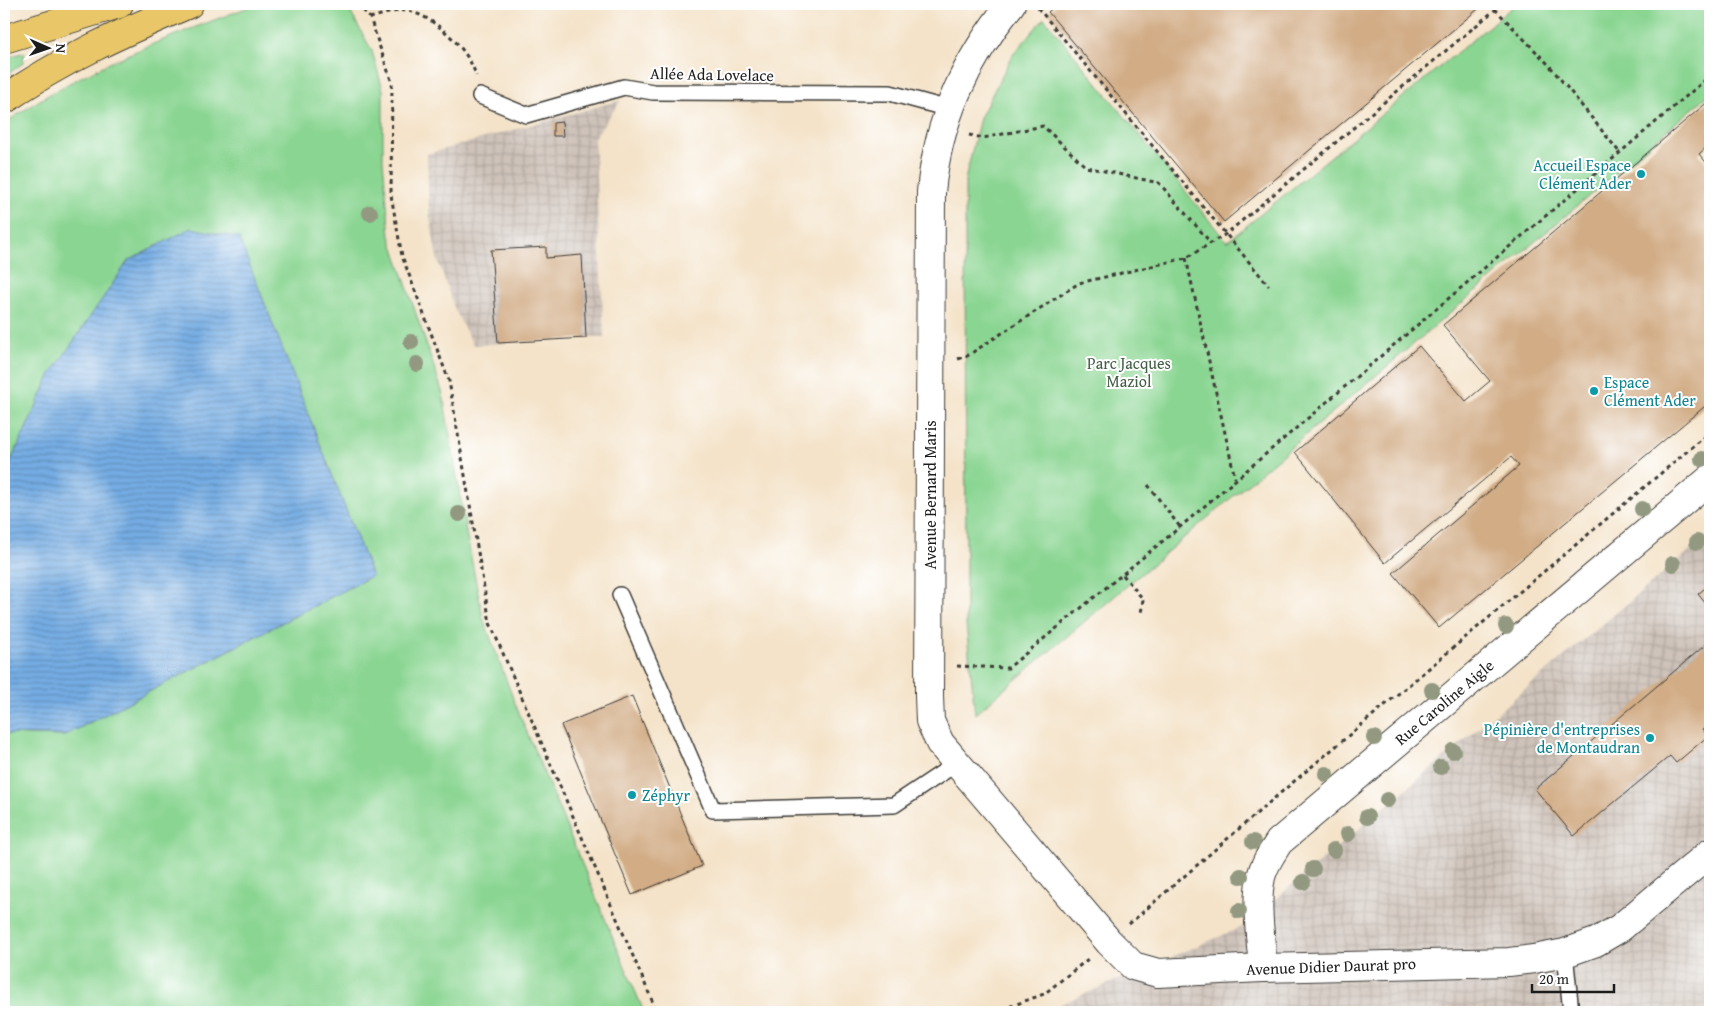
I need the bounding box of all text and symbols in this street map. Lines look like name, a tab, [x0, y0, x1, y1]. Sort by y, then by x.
north arrow	[22, 22, 72, 72]
text: N	[51, 43, 71, 54]
street label: Allée Ada Lovelace	[650, 61, 774, 87]
place label: Accueil Espace Clément Ader	[1533, 153, 1631, 195]
marker: Accueil Espace Clément Ader	[1635, 168, 1647, 180]
park label: Parc Jacques Maziol	[1087, 351, 1171, 393]
place label: Espace Clément Ader	[1604, 370, 1696, 412]
marker: Espace Clément Ader	[1588, 385, 1600, 397]
street label: Avenue Bernard Maris	[918, 420, 942, 570]
street label: Rue Caroline Aigle	[1389, 653, 1499, 751]
place label: Pépinière d'entreprises de Montaudran	[1484, 717, 1640, 759]
marker: Pépinière d'entreprises de Montaudran	[1644, 732, 1656, 744]
place label: Zéphyr	[642, 783, 691, 807]
marker: Zéphyr	[626, 789, 638, 801]
street label: Avenue Didier Daurat pro	[1246, 951, 1416, 981]
scale bar	[1532, 961, 1614, 993]
text: 20 m	[1539, 968, 1570, 989]

